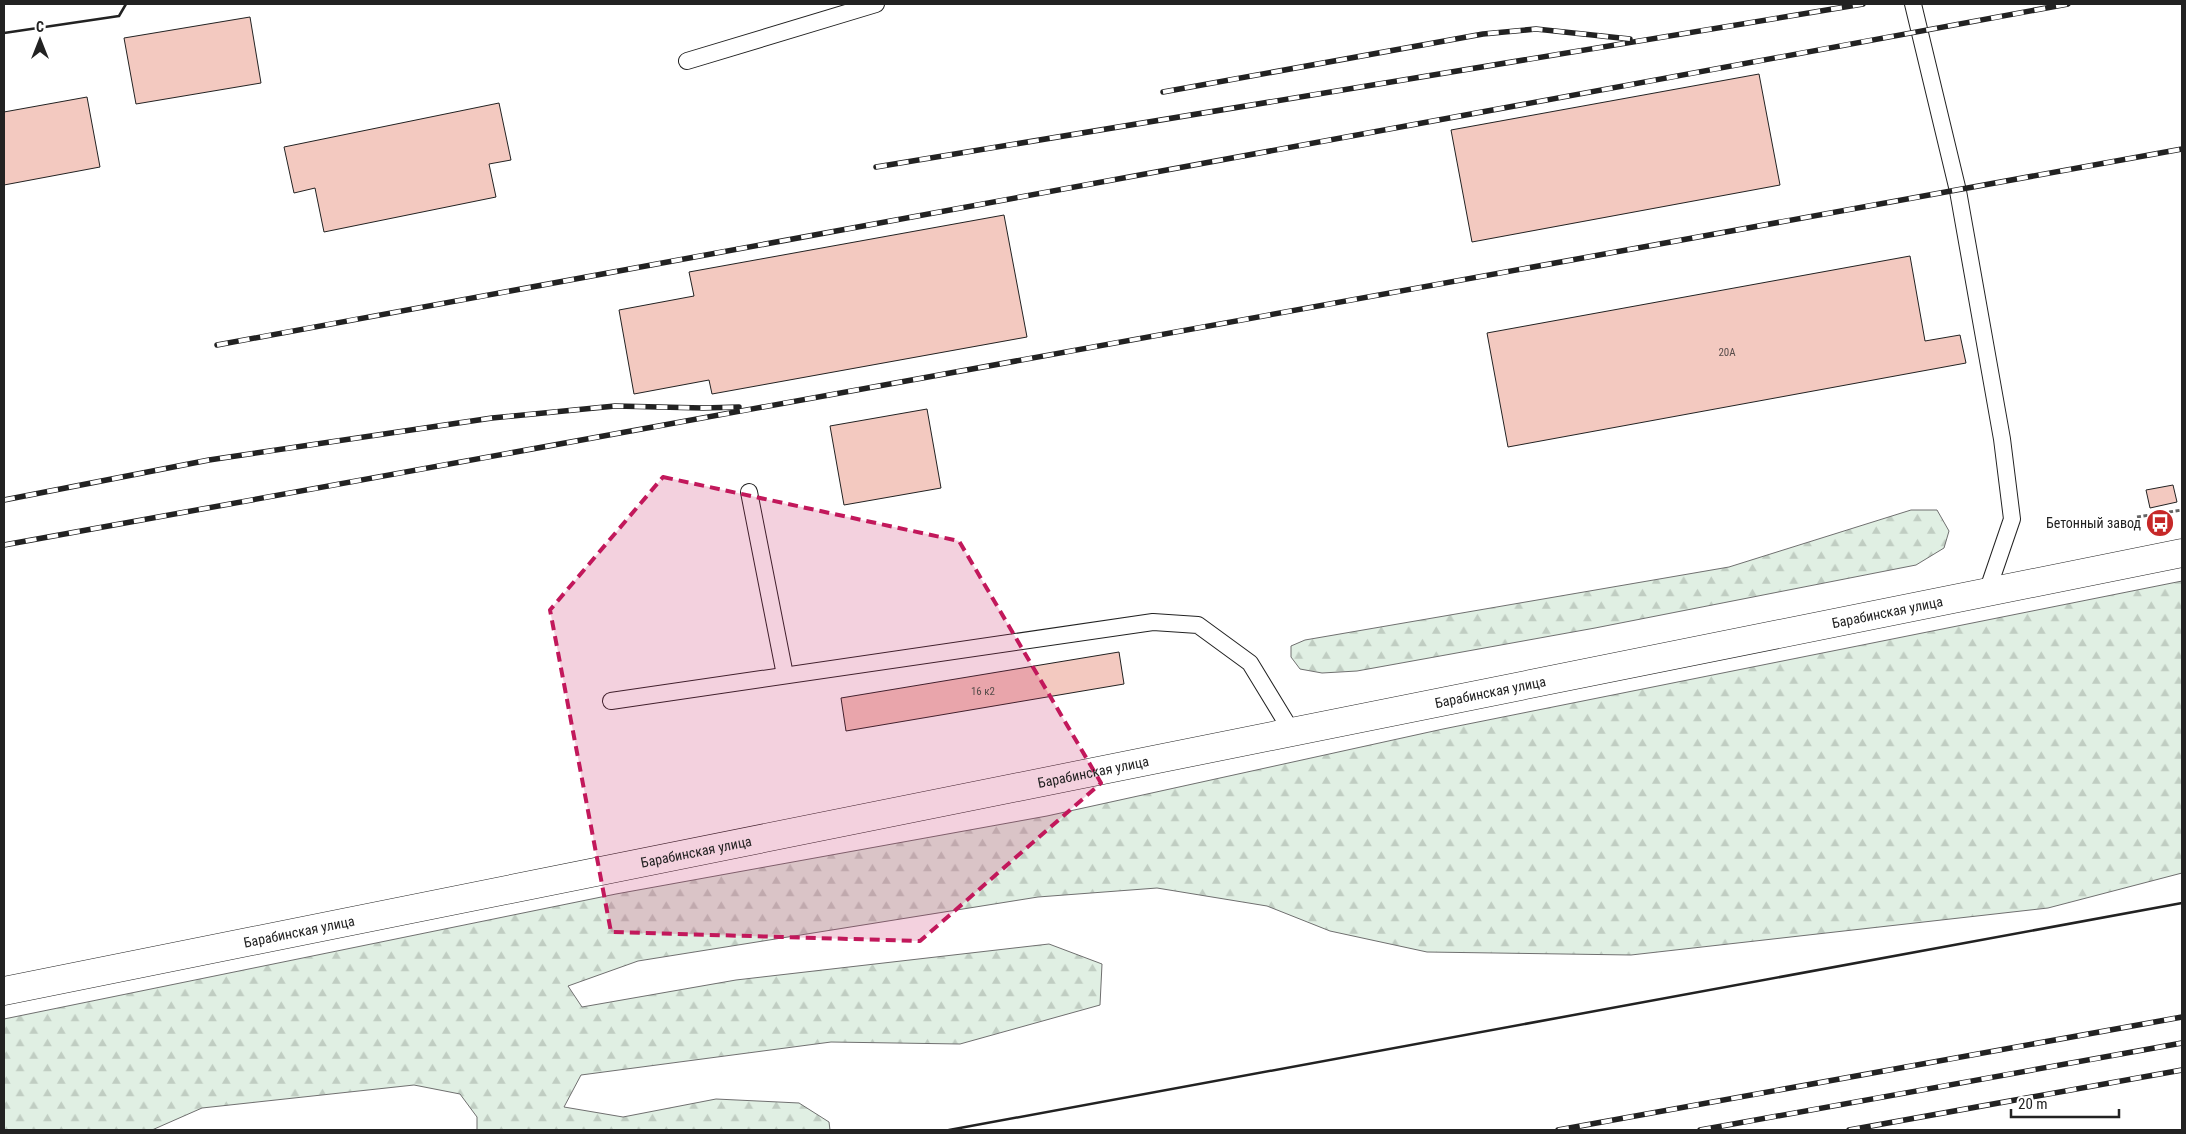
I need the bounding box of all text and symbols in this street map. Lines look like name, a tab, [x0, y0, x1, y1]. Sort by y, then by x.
north arrow	[15, 15, 65, 65]
text: С	[36, 19, 44, 35]
house number: 20А	[1718, 346, 1736, 359]
bus stop icon: Бетонный завод	[2145, 508, 2175, 538]
place label: Бетонный завод	[2046, 515, 2141, 531]
street label: Барабинская улица	[1830, 593, 1944, 631]
street label: Барабинская улица	[1433, 673, 1547, 711]
house number: 16 к2	[971, 685, 995, 698]
street label: Барабинская улица	[1036, 753, 1150, 791]
street label: Барабинская улица	[639, 833, 753, 871]
street label: Барабинская улица	[242, 913, 356, 951]
scale bar	[2011, 1086, 2118, 1118]
text: 20 m	[2018, 1095, 2048, 1113]

